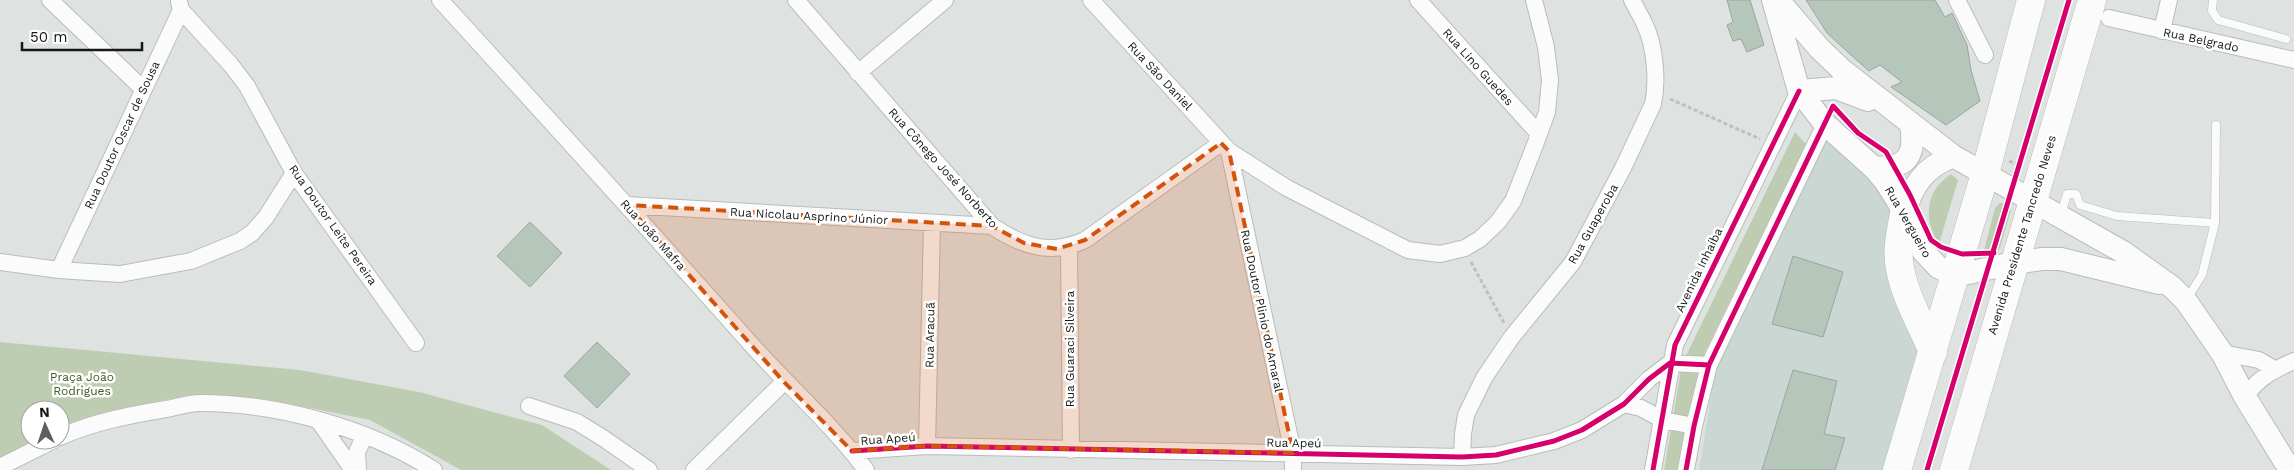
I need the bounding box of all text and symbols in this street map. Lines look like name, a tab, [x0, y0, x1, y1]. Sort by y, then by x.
scale bar	[22, 20, 142, 52]
street label: Rua Belgrado	[2162, 25, 2240, 55]
street label: Rua Lino Guedes	[1440, 26, 1516, 108]
text: 50 m	[30, 28, 67, 46]
street label: Rua São Daniel	[1125, 39, 1195, 113]
street label: Rua Doutor Oscar de Sousa	[82, 59, 163, 211]
street label: Rua Cônego José Norberto	[886, 105, 1000, 231]
street label: Avenida Presidente Tancredo Neves	[1985, 134, 2059, 336]
street label: Rua Doutor Leite Pereira	[286, 162, 380, 288]
street label: Rua Guaperoba	[1565, 181, 1621, 266]
street label: Rua Vergueiro	[1882, 184, 1934, 260]
street label: Rua João Mafra	[617, 197, 689, 274]
street label: Rua Nicolau Asprino Júnior	[730, 205, 889, 227]
street label: Avenida Inhaíba	[1673, 225, 1726, 314]
street label: Rua Doutor Plinio do Amaral	[1238, 228, 1286, 394]
street label: Rua Guaraci Silveira	[1063, 291, 1077, 407]
street label: Rua Aracuã	[922, 302, 938, 368]
park label: Praça João Rodrigues	[50, 370, 114, 398]
north arrow	[20, 400, 70, 450]
text: N	[39, 404, 50, 420]
street label: Rua Apeú	[860, 430, 916, 448]
street label: Rua Apeú	[1266, 436, 1322, 450]

